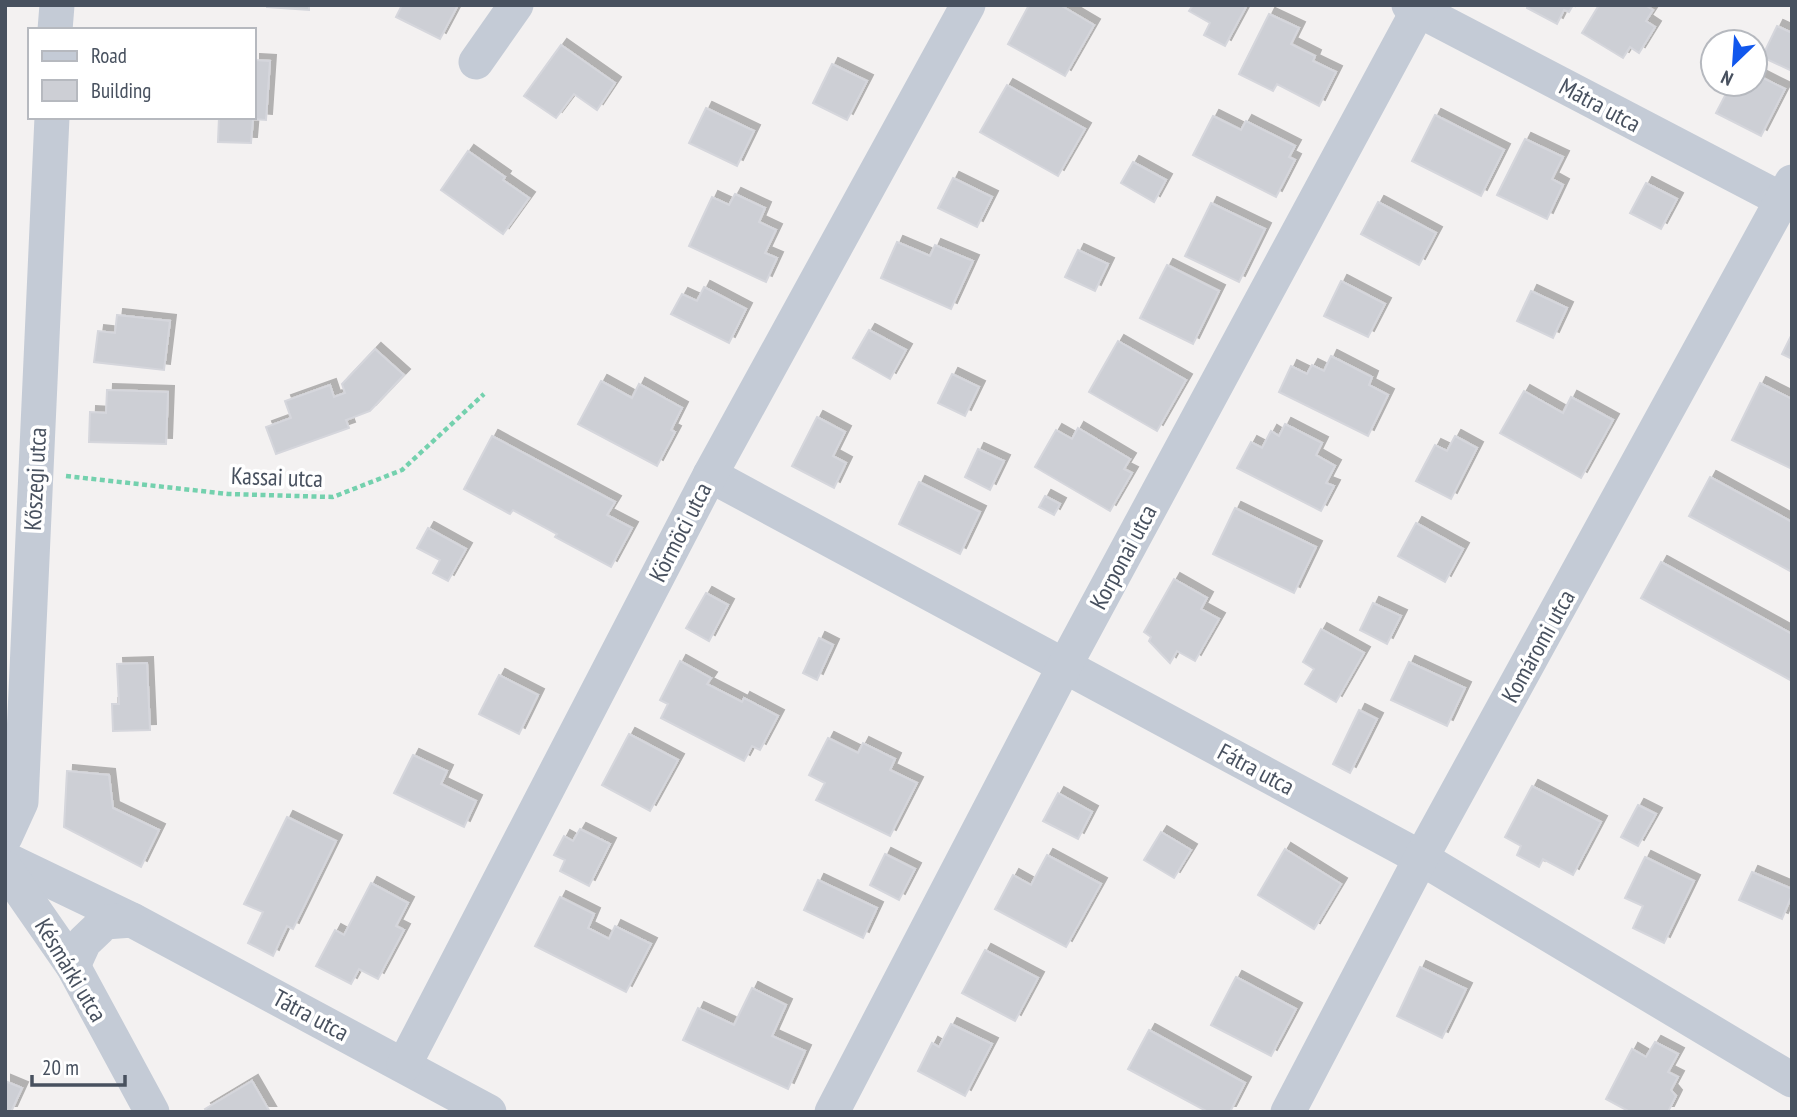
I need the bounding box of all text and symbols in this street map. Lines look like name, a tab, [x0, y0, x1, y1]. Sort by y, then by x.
legend	[28, 28, 256, 119]
north arrow	[1699, 28, 1769, 98]
text: Road	[91, 42, 127, 69]
text: N	[1717, 65, 1737, 91]
street label: Mátra utca	[1554, 71, 1646, 139]
text: Building	[91, 77, 151, 104]
street label: Kőszegi utca	[17, 427, 53, 531]
street label: Kassai utca	[230, 460, 324, 494]
street label: Körmöci utca	[642, 477, 718, 587]
street label: Korponai utca	[1083, 499, 1163, 615]
street label: Komáromi utca	[1494, 584, 1582, 708]
street label: Fátra utca	[1212, 736, 1300, 802]
street label: Késmárki utca	[28, 913, 114, 1027]
street label: Tátra utca	[268, 982, 354, 1048]
scale bar	[32, 1044, 124, 1088]
text: 20 m	[42, 1054, 79, 1081]

